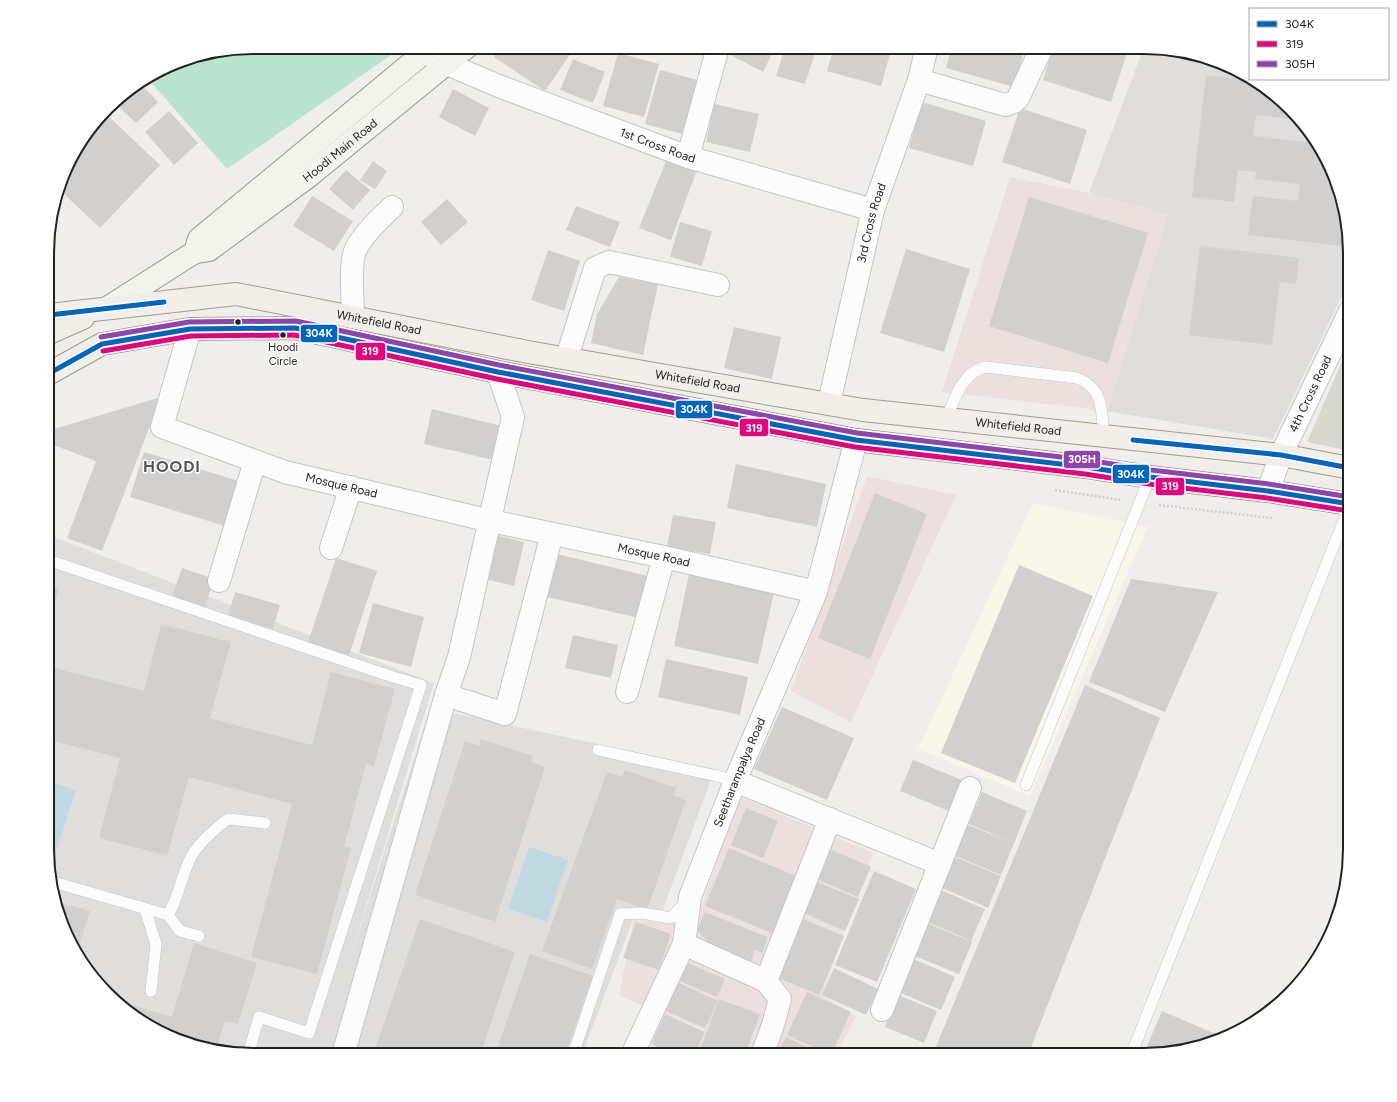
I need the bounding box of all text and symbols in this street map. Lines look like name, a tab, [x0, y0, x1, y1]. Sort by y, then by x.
legend	[1249, 8, 1389, 80]
text: 304K	[1285, 17, 1315, 31]
text: 319	[1285, 37, 1303, 51]
text: 305H	[1285, 57, 1315, 71]
street label: Hoodi Main Road	[300, 116, 380, 185]
street label: 1st Cross Road	[618, 125, 697, 166]
street label: 3rd Cross Road	[854, 181, 889, 264]
street label: Whitefield Road	[335, 307, 423, 338]
unlabelled marker	[233, 317, 243, 327]
line badge: 304K	[300, 324, 338, 343]
text: 304K	[305, 327, 333, 340]
marker: Hoodi Circle	[278, 330, 288, 340]
place label: Hoodi Circle	[268, 341, 298, 368]
line badge: 319	[355, 342, 386, 361]
text: 319	[361, 345, 379, 358]
street label: 4th Cross Road	[1286, 353, 1335, 434]
street label: Whitefield Road	[654, 367, 741, 396]
line badge: 304K	[675, 400, 713, 419]
text: 304K	[680, 403, 708, 416]
street label: Whitefield Road	[975, 415, 1062, 438]
line badge: 319	[739, 418, 769, 437]
text: 319	[745, 422, 763, 435]
line badge: 305H	[1063, 450, 1101, 469]
text: 305H	[1068, 453, 1096, 466]
district label: HOODI	[143, 457, 201, 476]
line badge: 304K	[1112, 464, 1150, 484]
text: 304K	[1117, 468, 1145, 481]
street label: Mosque Road	[304, 470, 379, 501]
line badge: 319	[1155, 477, 1185, 496]
text: 319	[1161, 480, 1179, 493]
street label: Mosque Road	[616, 541, 691, 570]
street label: Seetharampalya Road	[711, 716, 768, 829]

